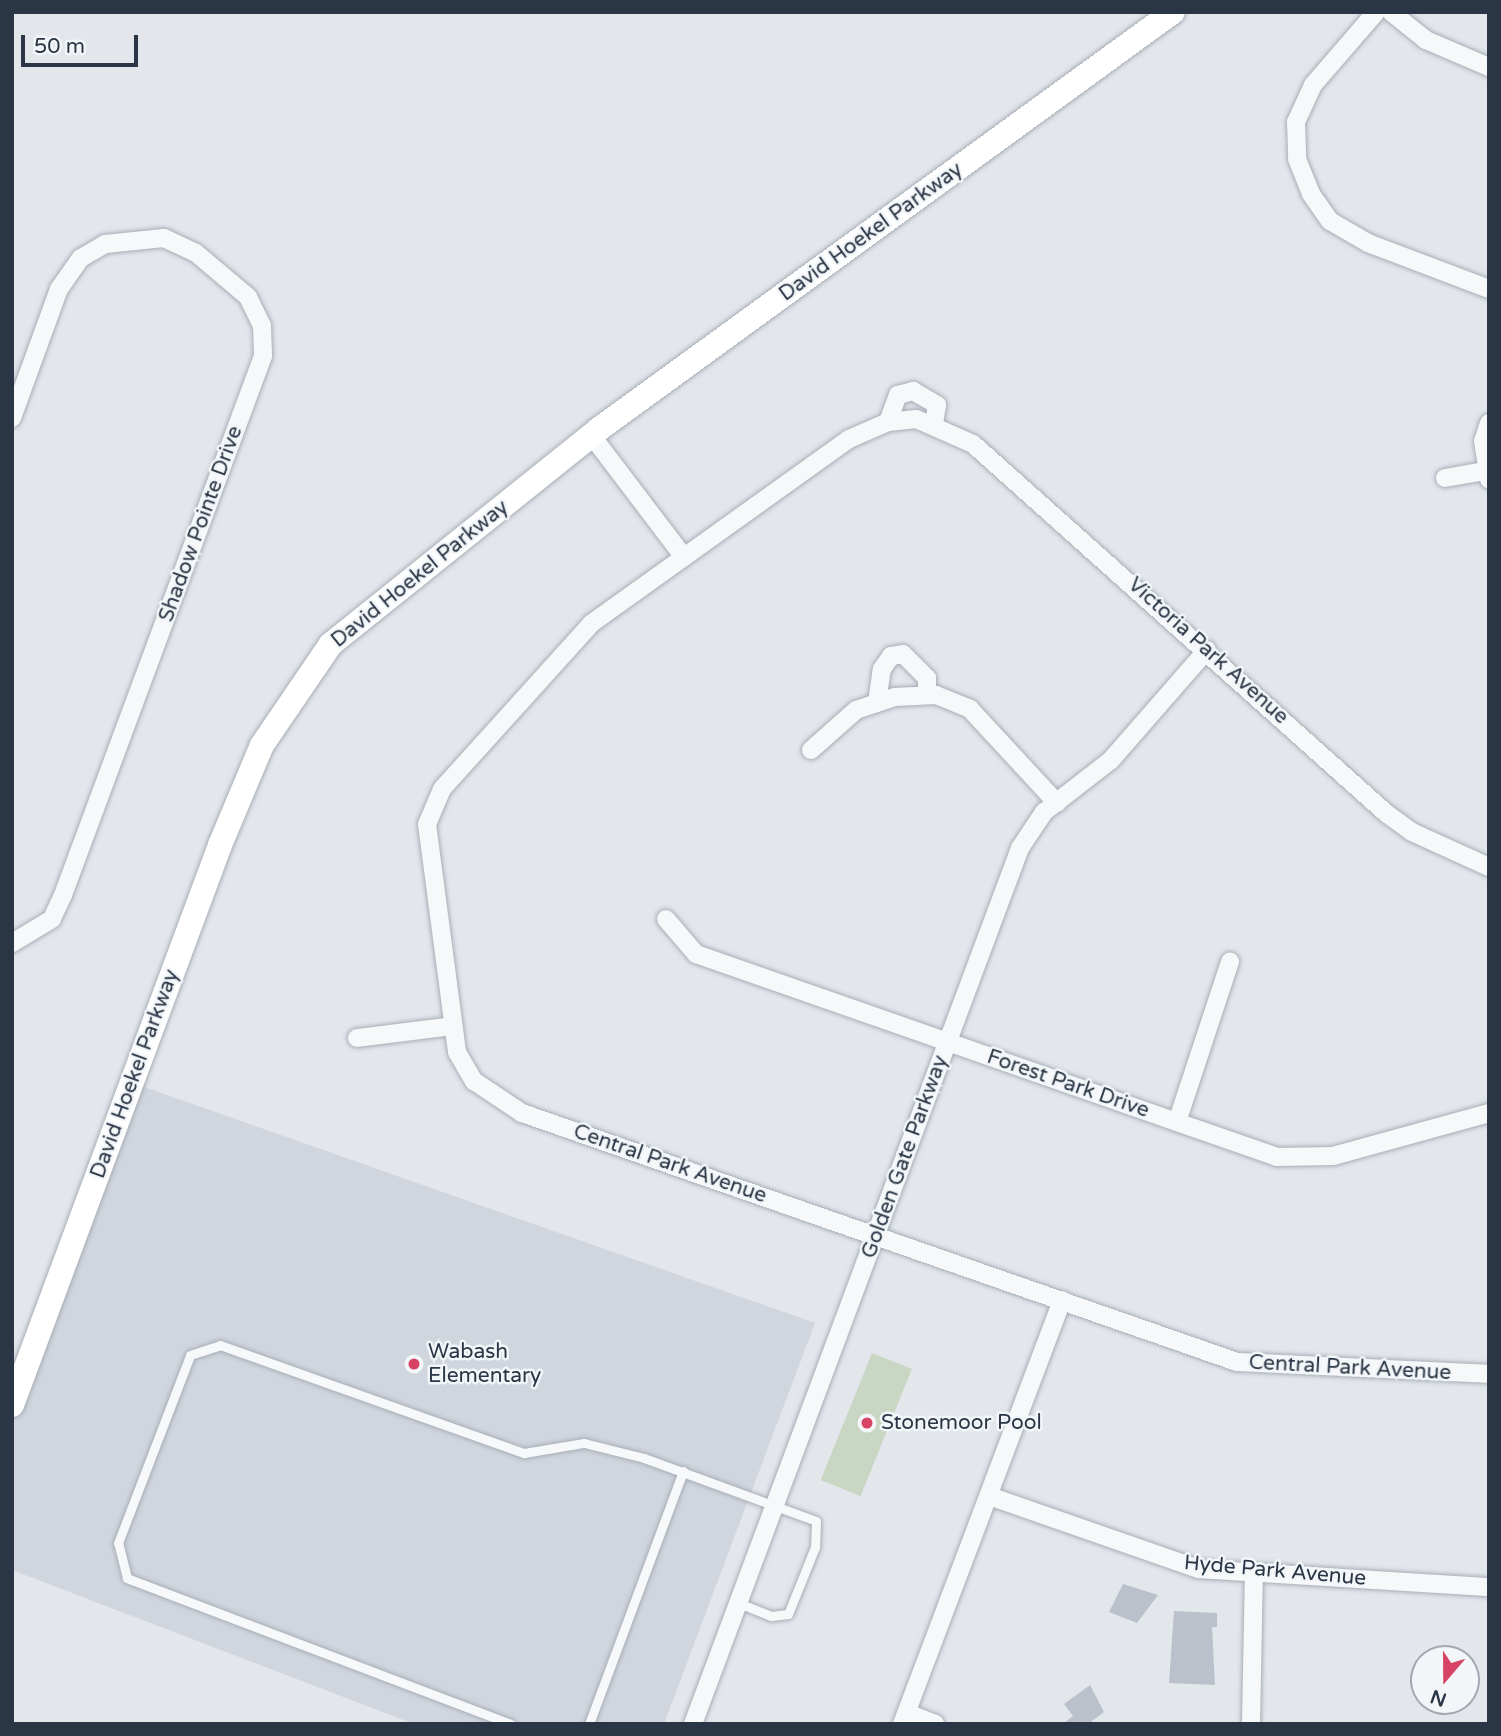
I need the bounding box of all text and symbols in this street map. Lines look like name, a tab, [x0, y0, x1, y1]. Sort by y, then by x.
scale bar	[24, 21, 142, 65]
text: 50 m	[34, 34, 85, 59]
street label: David Hoekel Parkway	[774, 157, 968, 307]
street label: Shadow Pointe Drive	[154, 423, 248, 625]
street label: David Hoekel Parkway	[326, 495, 514, 653]
street label: Victoria Park Avenue	[1122, 572, 1294, 730]
street label: David Hoekel Parkway	[85, 966, 185, 1182]
street label: Forest Park Drive	[984, 1044, 1152, 1124]
street label: Golden Gate Parkway	[857, 1052, 953, 1262]
street label: Central Park Avenue	[570, 1119, 770, 1209]
place label: Wabash Elementary	[428, 1339, 541, 1389]
street label: Central Park Avenue	[1248, 1350, 1452, 1386]
marker: Wabash Elementary	[406, 1356, 422, 1372]
place label: Stonemoor Pool	[881, 1410, 1042, 1436]
marker: Stonemoor Pool	[859, 1415, 875, 1431]
street label: Hyde Park Avenue	[1183, 1550, 1367, 1592]
north arrow	[1410, 1645, 1480, 1715]
text: N	[1428, 1685, 1449, 1711]

